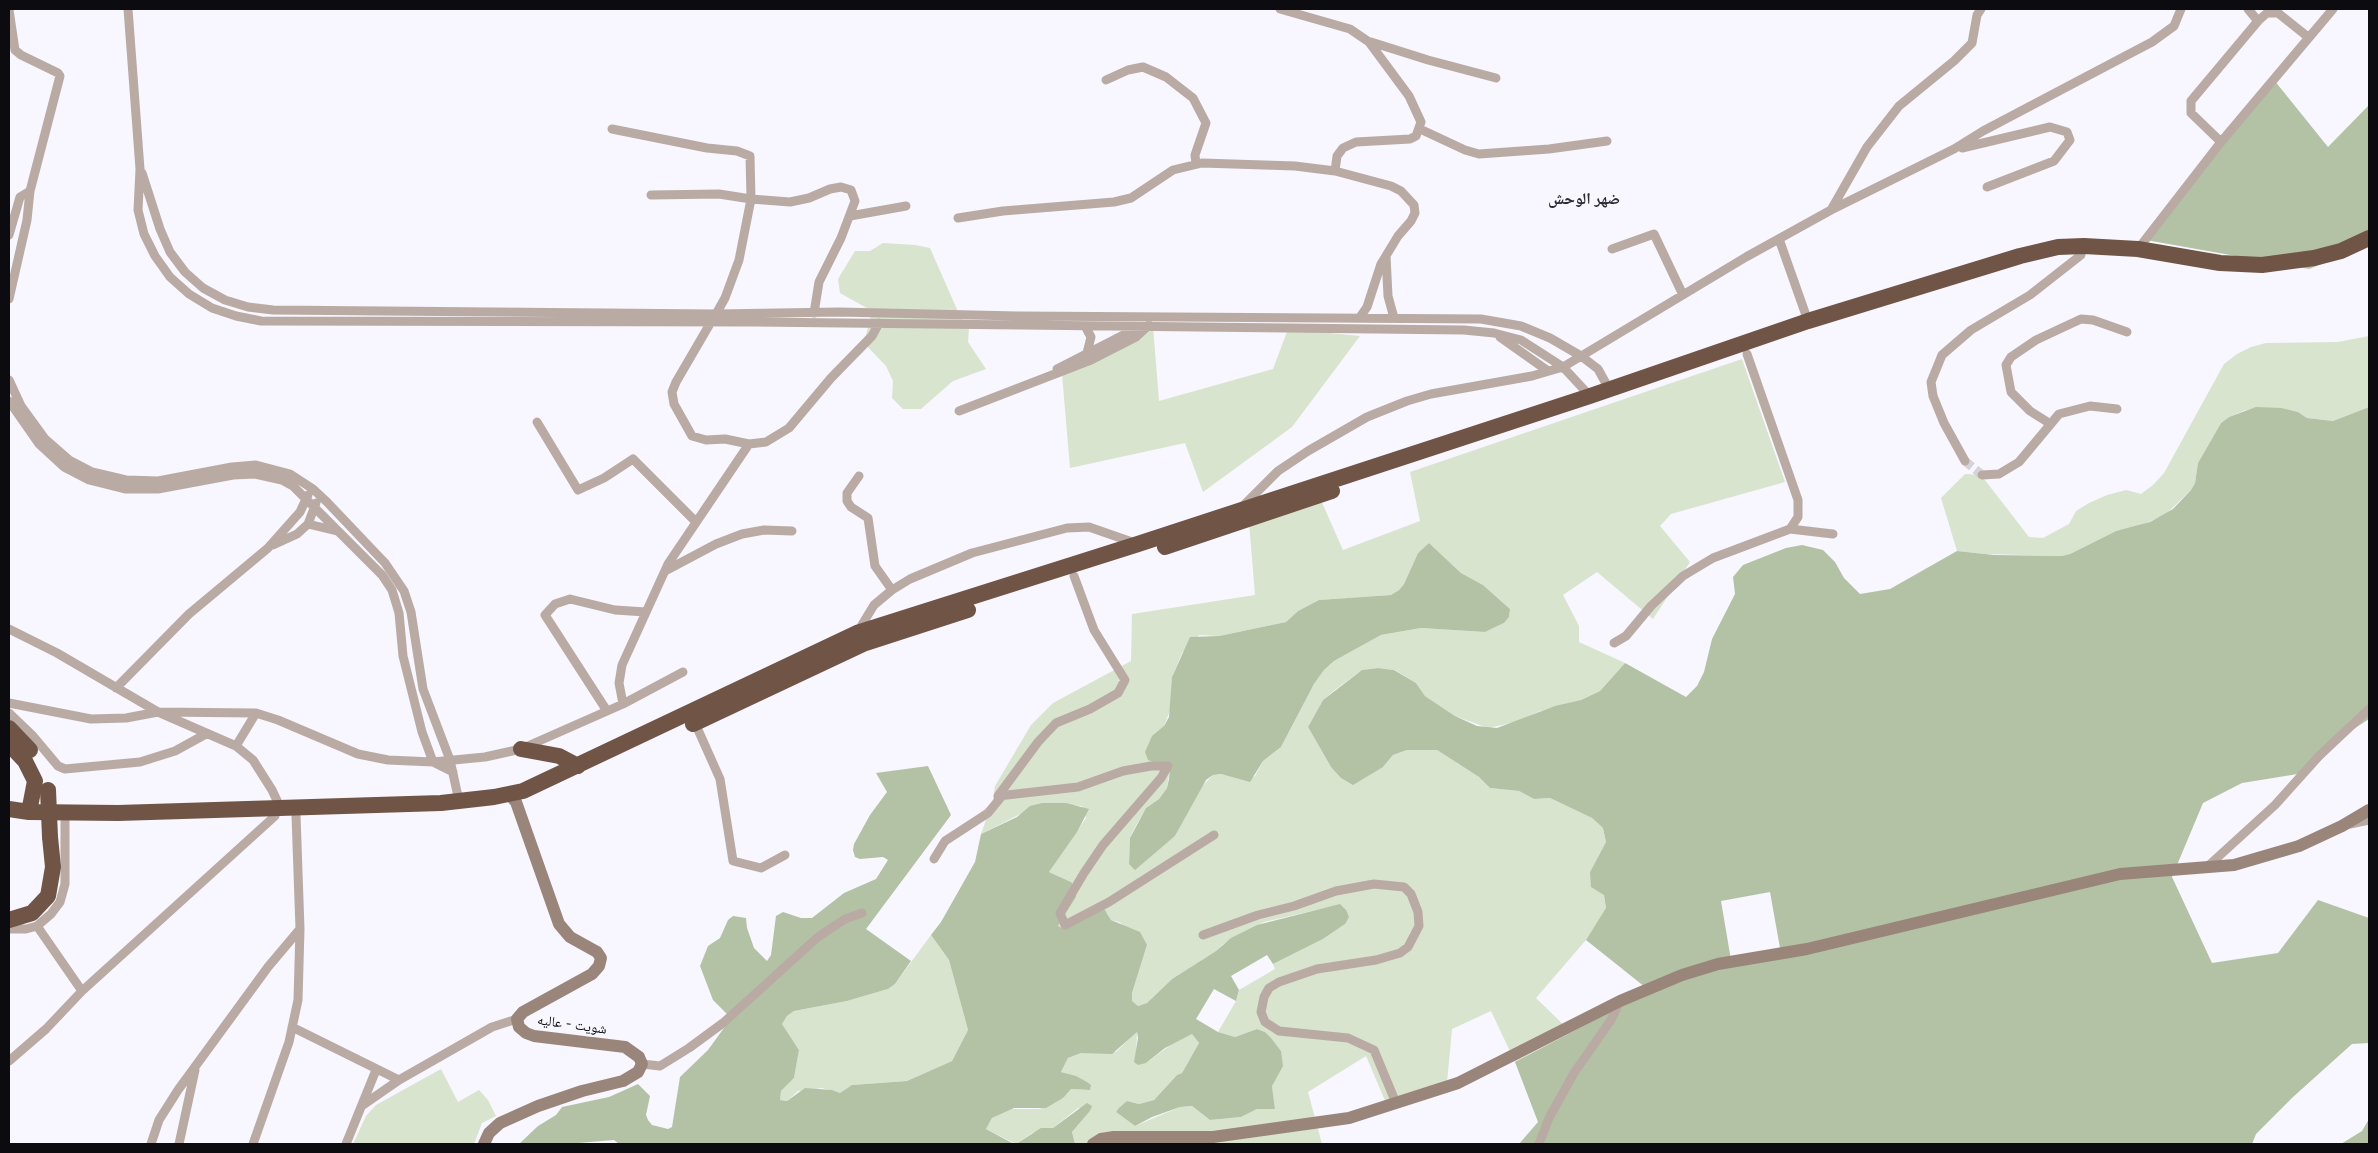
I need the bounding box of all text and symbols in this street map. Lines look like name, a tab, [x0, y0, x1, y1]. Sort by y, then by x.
district label: ضهر الوحش	[1548, 190, 1620, 210]
street label: شويت - عاليه	[536, 1012, 608, 1038]

